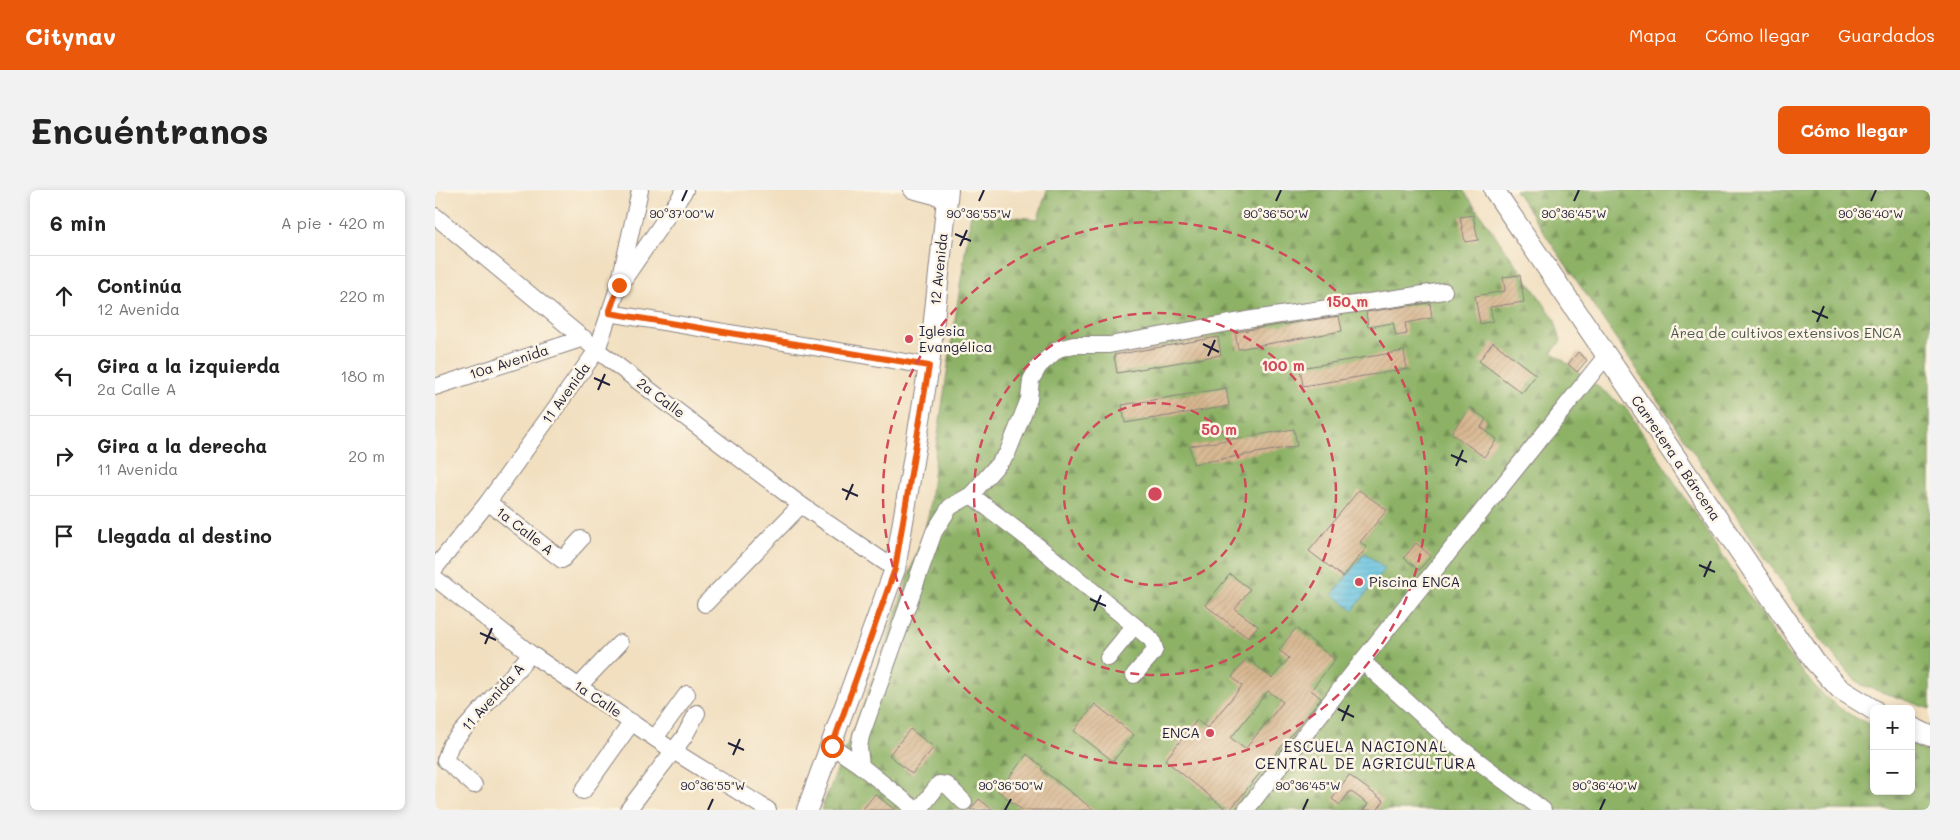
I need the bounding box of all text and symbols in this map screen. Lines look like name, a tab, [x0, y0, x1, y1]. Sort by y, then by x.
text: Citynav	[25, 20, 116, 51]
text: Mapa	[1629, 23, 1677, 47]
text: Cómo llegar	[1705, 23, 1810, 47]
text: Guardados	[1838, 23, 1935, 47]
button: Cómo llegar	[1778, 106, 1930, 154]
text: Encuéntranos	[30, 107, 269, 153]
text: 90°37'00"W	[649, 205, 715, 221]
text: 90°36'55"W	[947, 205, 1011, 221]
text: 90°36'50"W	[1243, 205, 1309, 221]
text: 90°36'45"W	[1542, 205, 1606, 221]
text: 90°36'40"W	[1838, 205, 1904, 221]
text: 6 min	[50, 209, 106, 236]
text: A pie · 420 m	[281, 212, 385, 233]
street label: 12 Avenida	[925, 232, 952, 306]
text: Continúa	[97, 273, 182, 298]
route end	[608, 274, 631, 297]
icon: ahead	[50, 282, 78, 310]
text: 220 m	[339, 285, 385, 306]
text: 150 m	[1326, 291, 1368, 311]
text: 12 Avenida	[97, 298, 180, 319]
place label: Iglesia Evangélica	[919, 321, 992, 356]
park label: Área de cultivos extensivos ENCA	[1670, 323, 1902, 342]
marker: Iglesia Evangélica	[903, 333, 915, 345]
street label: 10a Avenida	[467, 340, 551, 383]
text: Gira a la izquierda	[97, 353, 280, 378]
text: 100 m	[1261, 355, 1305, 375]
street label: 11 Avenida	[537, 358, 594, 427]
icon: left	[50, 362, 78, 390]
text: 180 m	[340, 365, 385, 386]
street label: 2a Calle	[633, 373, 689, 422]
text: 2a Calle A	[97, 378, 177, 399]
street label: Carretera a Bárcena	[1627, 391, 1726, 524]
text: 50 m	[1201, 419, 1237, 439]
text: Gira a la derecha	[97, 433, 267, 458]
icon: right	[50, 442, 78, 470]
text: 20 m	[348, 445, 385, 466]
text: 11 Avenida	[97, 458, 178, 479]
centre of rings	[1146, 485, 1164, 503]
street label: 1a Calle A	[493, 502, 558, 559]
icon: arrive	[50, 522, 78, 550]
text: Llegada al destino	[97, 523, 272, 548]
place label: Piscina ENCA	[1369, 572, 1460, 591]
marker: Piscina ENCA	[1353, 576, 1365, 588]
street label: 11 Avenida A	[457, 659, 528, 735]
street label: 1a Calle	[571, 676, 626, 722]
map controls	[1870, 705, 1915, 795]
button: +	[1870, 705, 1915, 750]
place label: ENCA	[1162, 723, 1200, 742]
marker: ENCA	[1204, 727, 1216, 739]
route start	[821, 735, 844, 758]
district label: ESCUELA NACIONAL CENTRAL DE AGRICULTURA	[1255, 736, 1477, 773]
button: −	[1870, 750, 1915, 795]
text: 90°36'55"W	[681, 777, 745, 793]
text: 90°36'50"W	[978, 777, 1044, 793]
text: 90°36'45"W	[1276, 777, 1340, 793]
text: 90°36'40"W	[1572, 777, 1638, 793]

